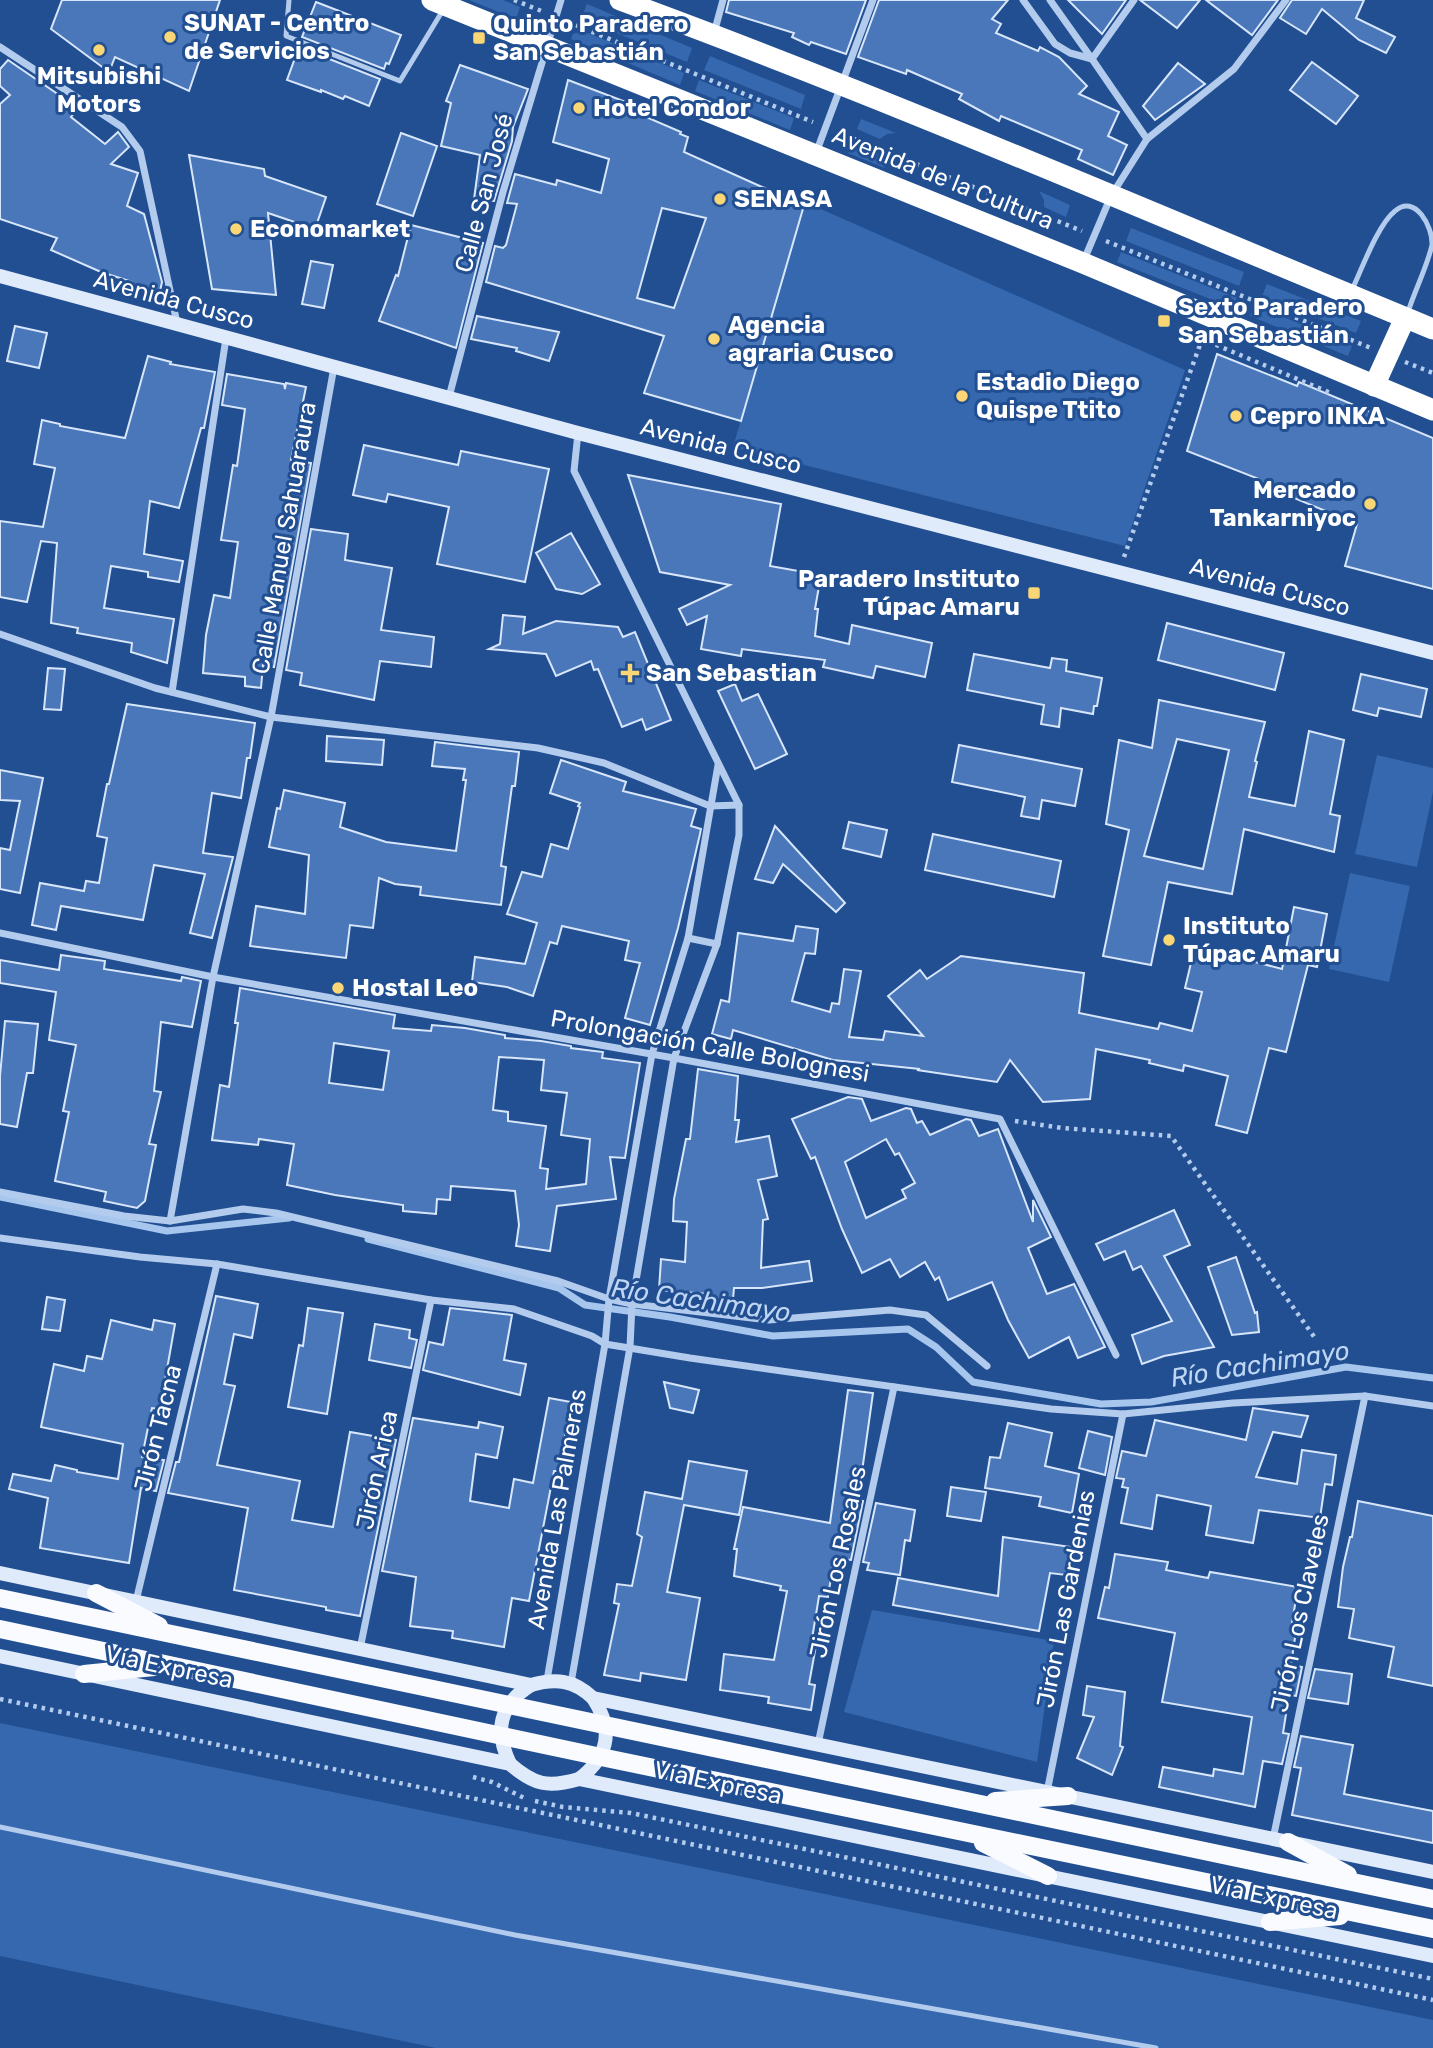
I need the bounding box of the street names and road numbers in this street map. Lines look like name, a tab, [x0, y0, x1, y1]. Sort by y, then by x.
street label: Calle San José	[449, 110, 519, 276]
street label: Avenida de la Cultura	[828, 121, 1058, 235]
street label: Avenida Cusco	[91, 265, 257, 335]
street label: Calle Manuel Sahuaraura	[246, 400, 322, 676]
street label: Avenida Cusco	[638, 412, 804, 480]
street label: Avenida Cusco	[1187, 552, 1353, 622]
street label: Prolongación Calle Bolognesi	[548, 1004, 872, 1088]
street label: Jirón Tacna	[129, 1362, 187, 1494]
street label: Avenida Las Palmeras	[522, 1387, 592, 1631]
street label: Jirón Arica	[351, 1408, 403, 1532]
street label: Jirón Los Rosales	[804, 1463, 872, 1661]
street label: Jirón Las Gardenias	[1031, 1488, 1101, 1710]
street label: Jirón Los Claveles	[1265, 1511, 1335, 1715]
street label: Vía Expresa	[102, 1640, 236, 1694]
street label: Vía Expresa	[651, 1756, 785, 1810]
street label: Vía Expresa	[1207, 1871, 1341, 1925]

